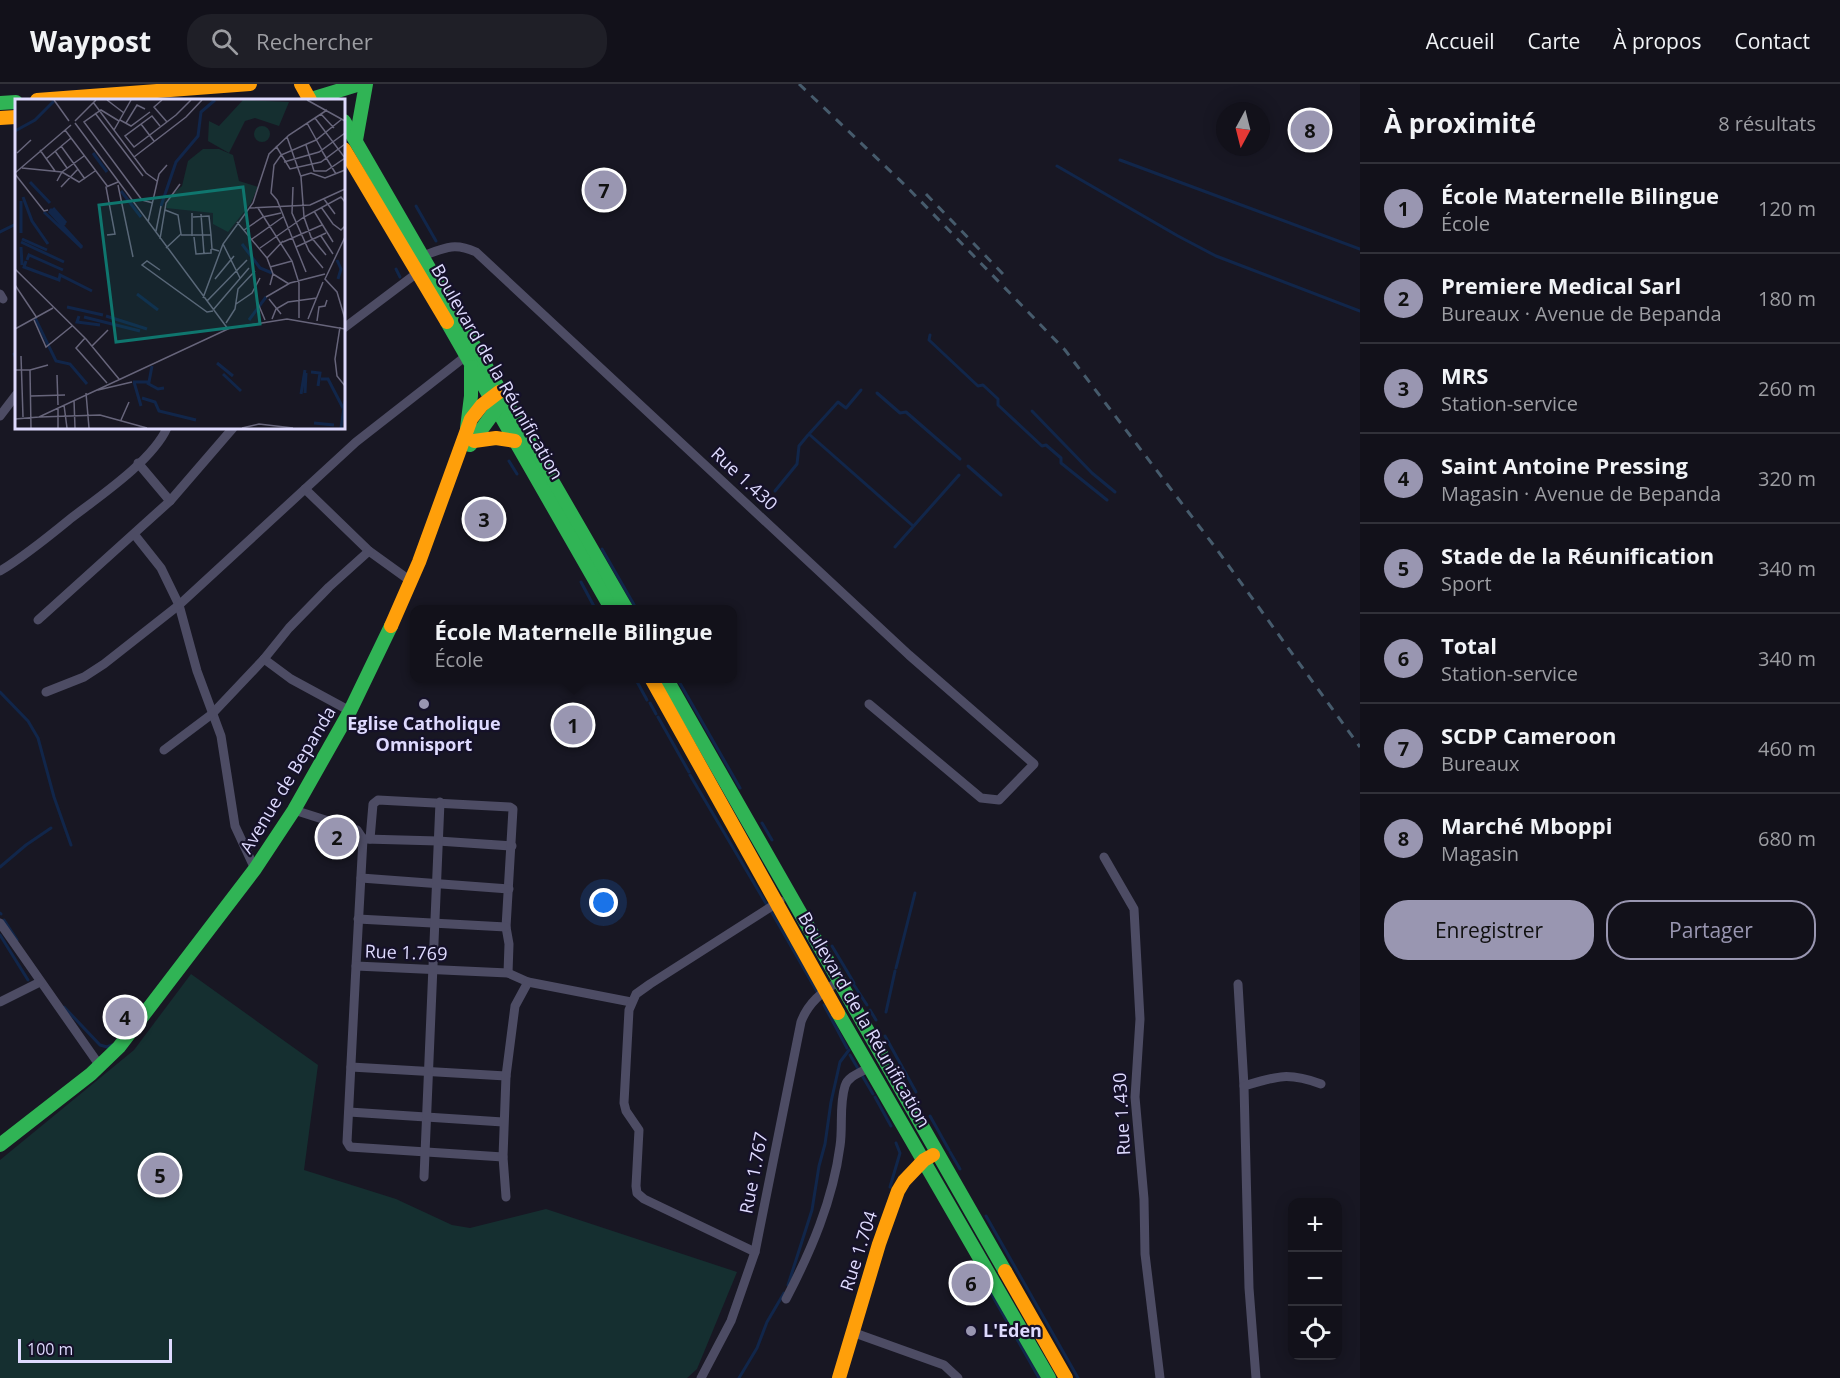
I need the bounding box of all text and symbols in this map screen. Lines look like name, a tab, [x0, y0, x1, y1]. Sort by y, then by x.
search box	[187, 14, 607, 68]
text: Waypost	[30, 22, 151, 60]
icon: search	[208, 25, 241, 58]
text: Rechercher	[256, 26, 373, 56]
text: Accueil	[1426, 27, 1494, 55]
text: Carte	[1527, 27, 1580, 55]
text: À propos	[1613, 27, 1702, 55]
text: Contact	[1735, 27, 1810, 55]
inset map	[15, 99, 345, 429]
north arrow	[1216, 102, 1270, 156]
text: À proximité	[1384, 105, 1536, 141]
pin: 8	[1290, 108, 1330, 152]
text: 8 résultats	[1718, 110, 1816, 137]
pin: 7	[584, 168, 624, 212]
text: École Maternelle Bilingue	[1441, 180, 1719, 210]
text: 1	[1398, 195, 1409, 222]
text: 120 m	[1758, 195, 1816, 222]
text: École	[1441, 210, 1490, 237]
street label: Boulevard de la Réunification	[426, 259, 570, 484]
text: Premiere Medical Sarl	[1441, 270, 1681, 300]
text: 2	[1398, 285, 1409, 312]
text: 180 m	[1758, 285, 1816, 312]
text: Bureaux · Avenue de Bepanda	[1441, 300, 1722, 327]
text: MRS	[1441, 360, 1488, 390]
text: 3	[1398, 375, 1409, 402]
text: 260 m	[1758, 375, 1816, 402]
text: Station-service	[1441, 390, 1578, 417]
street label: Rue 1.430	[706, 441, 783, 515]
text: Saint Antoine Pressing	[1441, 450, 1688, 480]
text: 4	[1398, 465, 1409, 492]
text: 320 m	[1758, 465, 1816, 492]
text: Magasin · Avenue de Bepanda	[1441, 480, 1721, 507]
pin: 3	[464, 496, 504, 542]
text: Stade de la Réunification	[1441, 540, 1714, 570]
text: 5	[1398, 555, 1409, 582]
text: 340 m	[1758, 555, 1816, 582]
text: Sport	[1441, 570, 1492, 597]
popup	[410, 605, 737, 683]
text: École Maternelle Bilingue	[434, 616, 713, 646]
text: Total	[1441, 630, 1497, 660]
text: 6	[1398, 645, 1409, 672]
text: 340 m	[1758, 645, 1816, 672]
text: École	[434, 646, 483, 673]
text: Station-service	[1441, 660, 1578, 687]
marker: Eglise Catholique Omnisport	[417, 697, 431, 711]
street label: Avenue de Bepanda	[234, 701, 341, 858]
pin: 1	[554, 702, 592, 748]
place label: Eglise Catholique Omnisport	[347, 711, 501, 756]
text: SCDP Cameroon	[1441, 720, 1617, 750]
text: 7	[1398, 735, 1409, 762]
text: 460 m	[1758, 735, 1816, 762]
text: Bureaux	[1441, 750, 1519, 777]
text: Marché Mboppi	[1441, 810, 1612, 840]
pin: 2	[318, 814, 356, 860]
text: 8	[1398, 825, 1409, 852]
text: 680 m	[1758, 825, 1816, 852]
text: Magasin	[1441, 840, 1519, 867]
your location	[589, 888, 618, 917]
button: Enregistrer	[1384, 900, 1594, 960]
button: Partager	[1606, 900, 1816, 960]
street label: Boulevard de la Réunification	[793, 907, 937, 1132]
street label: Rue 1.769	[364, 939, 448, 965]
pin: 4	[106, 994, 144, 1040]
street label: Rue 1.430	[1107, 1072, 1135, 1156]
street label: Rue 1.767	[733, 1130, 773, 1216]
pin: 5	[140, 1152, 180, 1198]
map controls	[1288, 1198, 1342, 1360]
button: +	[1288, 1198, 1342, 1252]
street label: Rue 1.704	[834, 1208, 882, 1294]
button: −	[1288, 1252, 1342, 1306]
pin: 6	[952, 1260, 990, 1306]
button: locate	[1288, 1306, 1342, 1360]
place label: L'Eden	[983, 1318, 1042, 1342]
marker: L'Eden	[964, 1324, 978, 1338]
scale bar	[18, 1336, 172, 1364]
text: 100 m	[27, 1338, 73, 1360]

